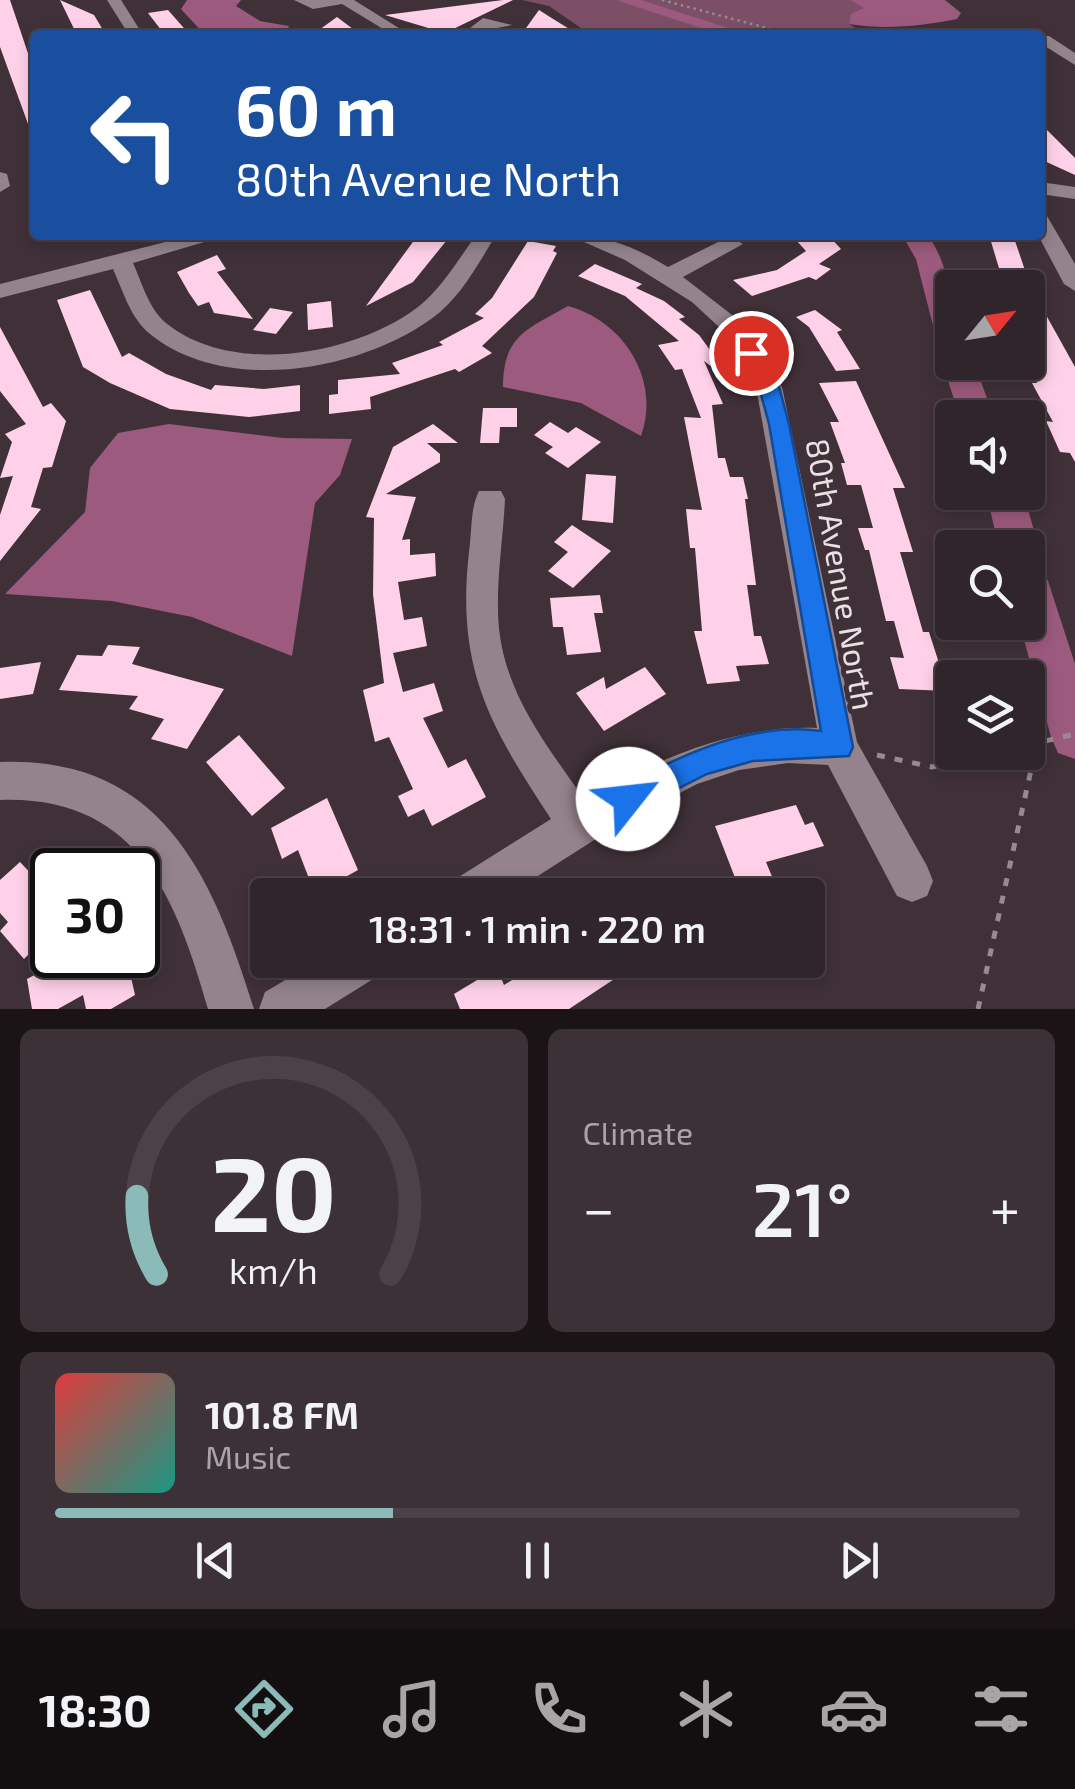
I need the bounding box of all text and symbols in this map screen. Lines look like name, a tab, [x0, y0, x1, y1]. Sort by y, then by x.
text: 60 m	[235, 66, 397, 150]
icon: left	[70, 70, 200, 200]
text: 80th Avenue North	[235, 151, 621, 205]
north arrow	[935, 270, 1045, 380]
map controls	[935, 270, 1045, 770]
pin	[709, 311, 794, 396]
icon: arrive	[724, 326, 779, 381]
button: sound	[935, 400, 1045, 510]
street label: 80th Avenue North	[799, 435, 885, 713]
button: search	[935, 530, 1045, 640]
button: layers	[935, 660, 1045, 770]
position arrow	[576, 747, 680, 851]
speed limit sign: 30	[30, 848, 160, 978]
text: 18:31 · 1 min · 220 m	[369, 905, 706, 951]
text: Climate	[583, 1113, 693, 1151]
text: 20	[211, 1128, 337, 1253]
text: 21°	[752, 1162, 853, 1252]
text: −	[583, 1174, 615, 1240]
text: +	[990, 1174, 1020, 1240]
text: km/h	[229, 1248, 318, 1291]
text: 101.8 FM	[205, 1391, 359, 1437]
text: Music	[205, 1437, 291, 1475]
icon: previous	[188, 1533, 243, 1588]
icon: pause	[510, 1533, 565, 1588]
icon: next	[832, 1533, 887, 1588]
icon: directions	[229, 1674, 299, 1744]
icon: music	[377, 1674, 447, 1744]
icon: phone	[524, 1674, 594, 1744]
icon: climate	[671, 1674, 741, 1744]
icon: car	[819, 1674, 889, 1744]
icon: filters	[966, 1674, 1036, 1744]
text: 18:30	[39, 1682, 152, 1736]

